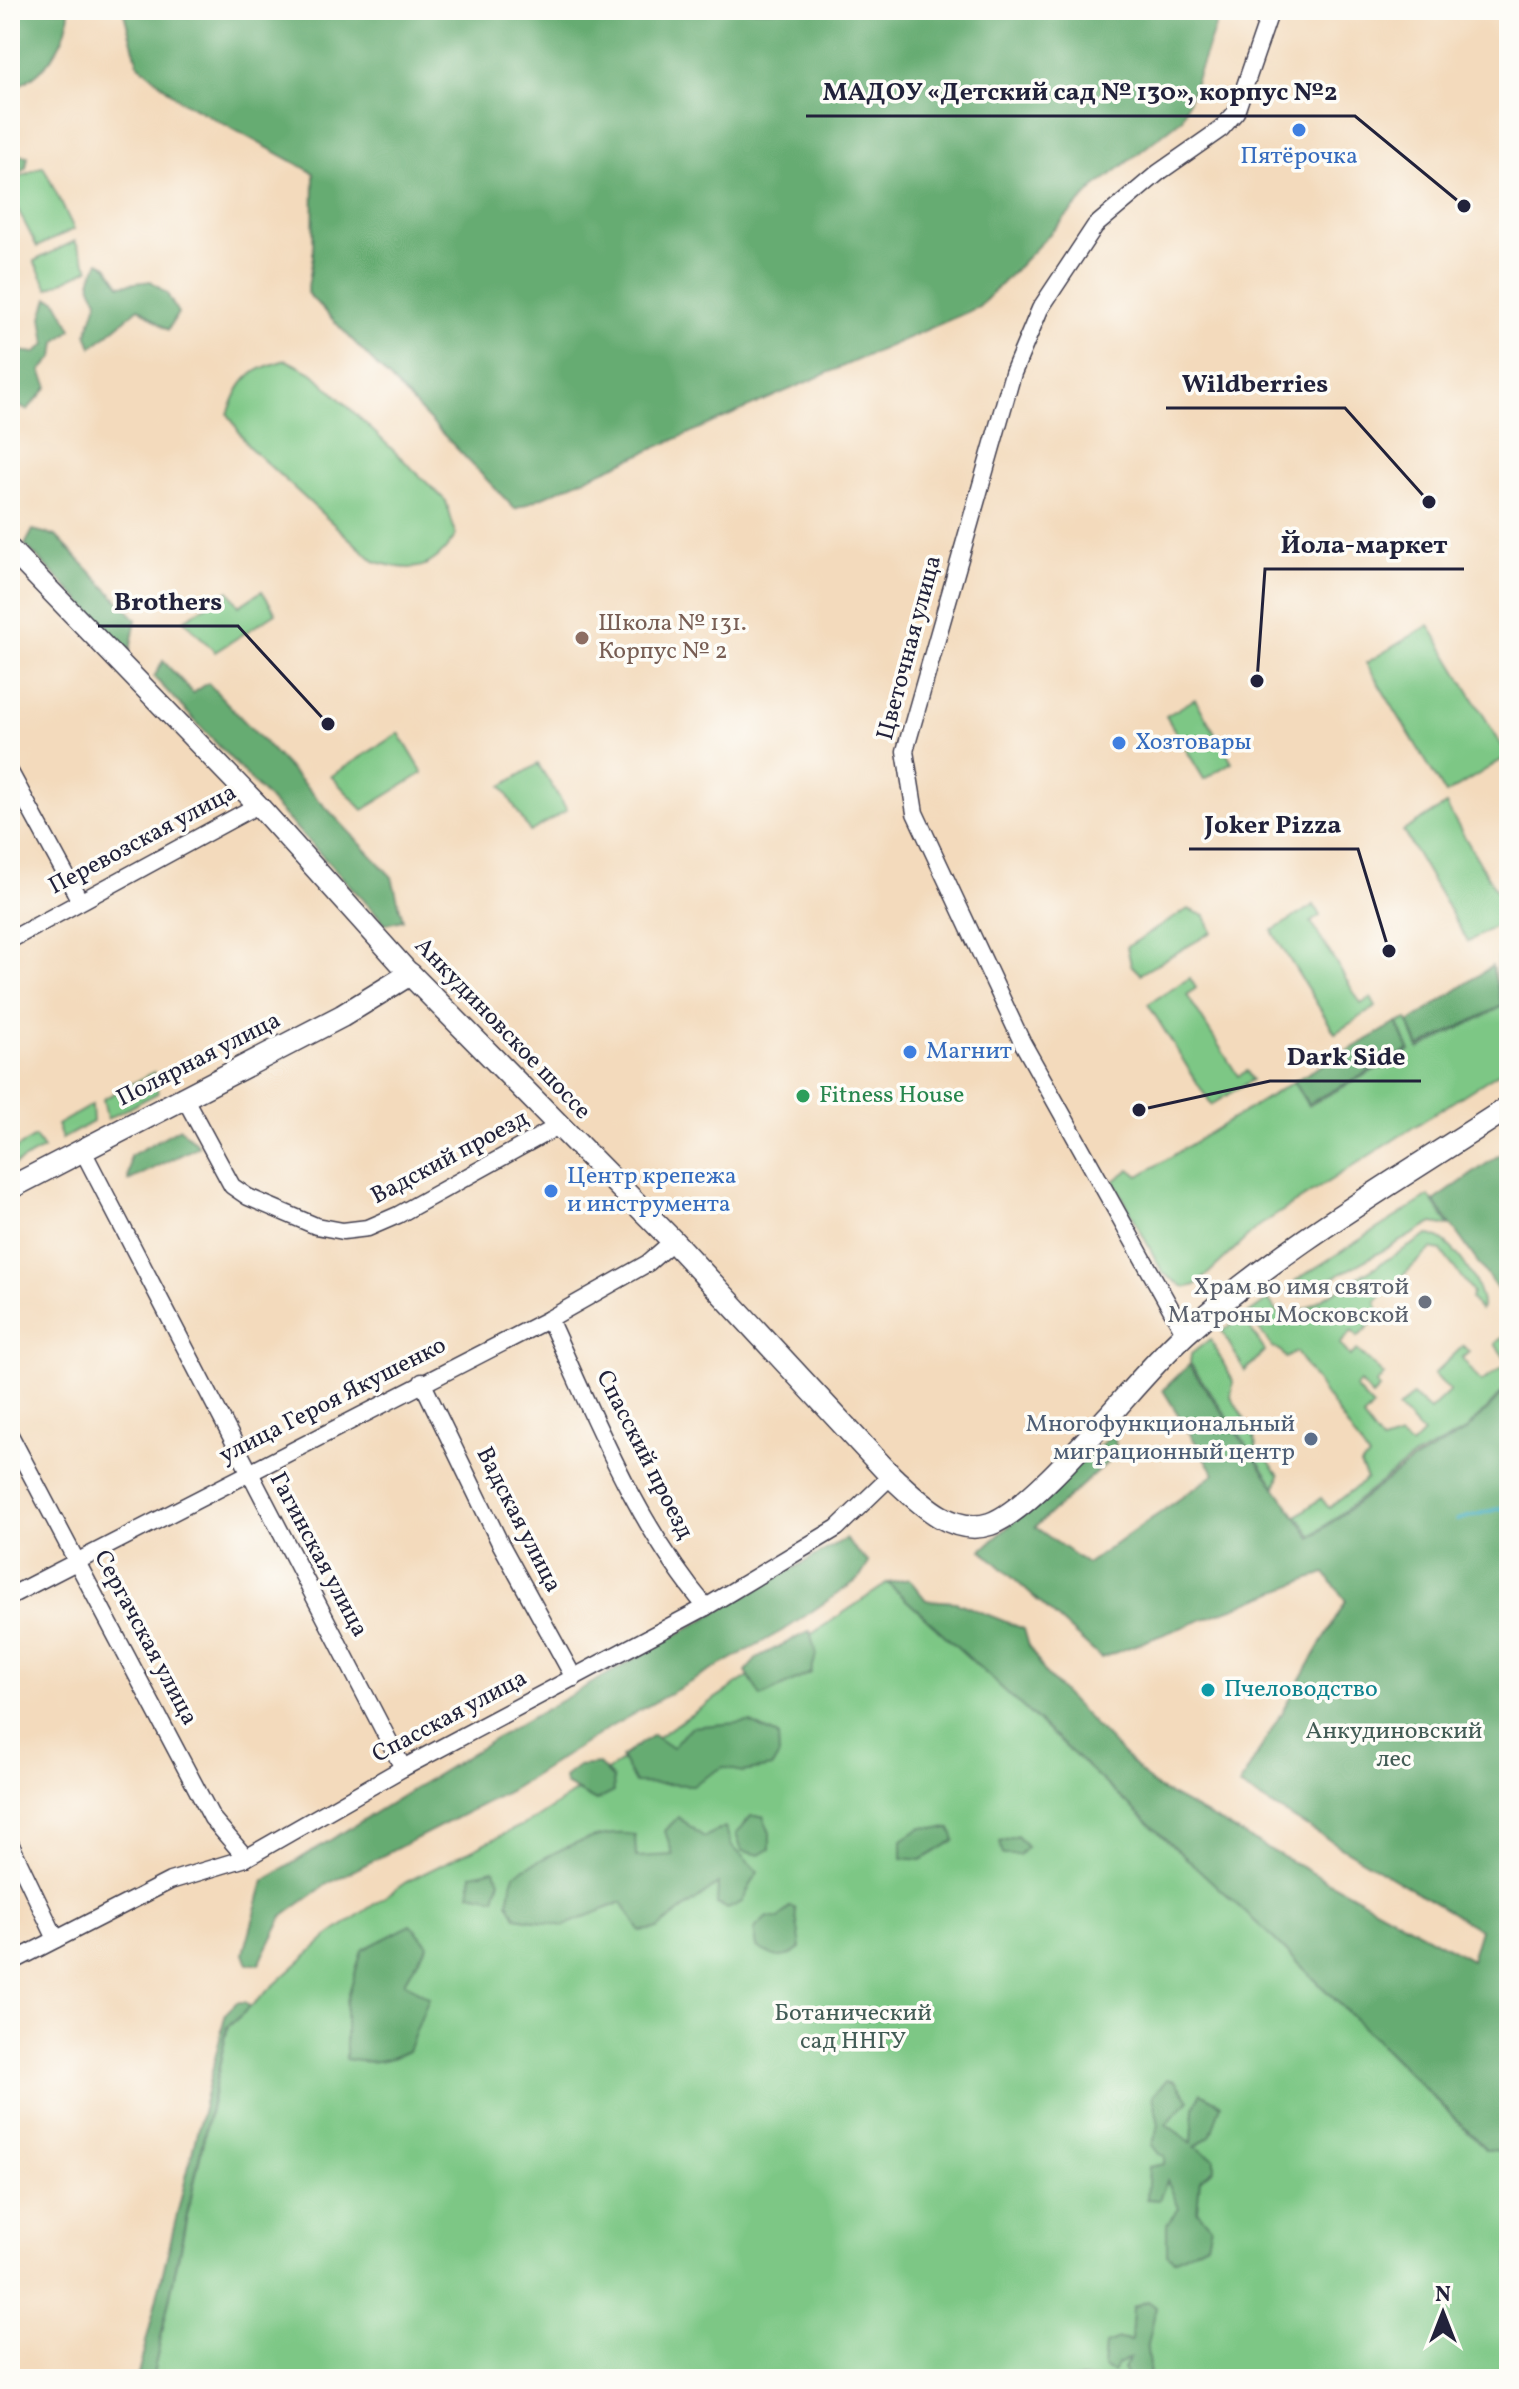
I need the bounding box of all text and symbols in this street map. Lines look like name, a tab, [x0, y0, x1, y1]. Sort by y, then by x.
callout: МАДОУ «Детский сад № 130», корпус №2	[806, 66, 1355, 116]
text: МАДОУ «Детский сад № 130», корпус №2	[822, 75, 1338, 111]
marker: Пятёрочка	[1290, 121, 1308, 139]
place label: Пятёрочка	[1240, 140, 1358, 174]
callout: Wildberries	[1166, 358, 1345, 408]
text: Wildberries	[1182, 367, 1328, 403]
callout: Йола-маркет	[1265, 519, 1464, 569]
text: Йола-маркет	[1280, 528, 1448, 564]
street label: Цветочная улица	[869, 552, 951, 744]
callout: Brothers	[98, 576, 238, 626]
text: Brothers	[114, 585, 222, 621]
place label: Школа № 131. Корпус № 2	[598, 607, 747, 669]
marker: Школа № 131. Корпус № 2	[573, 629, 591, 647]
place label: Хозтовары	[1135, 726, 1252, 760]
marker: Хозтовары	[1110, 734, 1128, 752]
street label: Перевозская улица	[43, 776, 243, 904]
callout: Joker Pizza	[1189, 799, 1358, 849]
text: Joker Pizza	[1204, 808, 1341, 844]
street label: Анкудиновское шоссе	[406, 930, 598, 1128]
street label: Полярная улица	[111, 1004, 287, 1116]
callout: Dark Side	[1270, 1031, 1421, 1081]
place label: Магнит	[926, 1035, 1012, 1069]
text: Dark Side	[1286, 1040, 1406, 1076]
marker: Магнит	[901, 1043, 919, 1061]
place label: Fitness House	[819, 1079, 964, 1113]
marker: Fitness House	[794, 1087, 812, 1105]
street label: Вадский проезд	[365, 1102, 535, 1214]
place label: Центр крепежа и инструмента	[567, 1160, 737, 1222]
marker: Центр крепежа и инструмента	[542, 1182, 560, 1200]
place label: Храм во имя святой Матроны Московской	[1168, 1271, 1409, 1333]
marker: Храм во имя святой Матроны Московской	[1416, 1293, 1434, 1311]
street label: улица Героя Якушенко	[214, 1329, 452, 1473]
street label: Спасский проезд	[587, 1365, 701, 1546]
place label: Многофункциональный миграционный центр	[1026, 1408, 1295, 1470]
marker: Многофункциональный миграционный центр	[1302, 1430, 1320, 1448]
street label: Вадская улица	[467, 1441, 569, 1599]
street label: Гагинская улица	[260, 1466, 376, 1644]
street label: Сергачская улица	[84, 1544, 206, 1732]
street label: Спасская улица	[366, 1662, 534, 1772]
place label: Пчеловодство	[1224, 1673, 1378, 1707]
marker: Пчеловодство	[1199, 1681, 1217, 1699]
park label: Анкудиновский лес	[1306, 1715, 1482, 1777]
park label: Ботанический сад ННГУ	[774, 1997, 932, 2059]
north arrow	[1403, 2273, 1483, 2353]
text: N	[1435, 2280, 1451, 2311]

